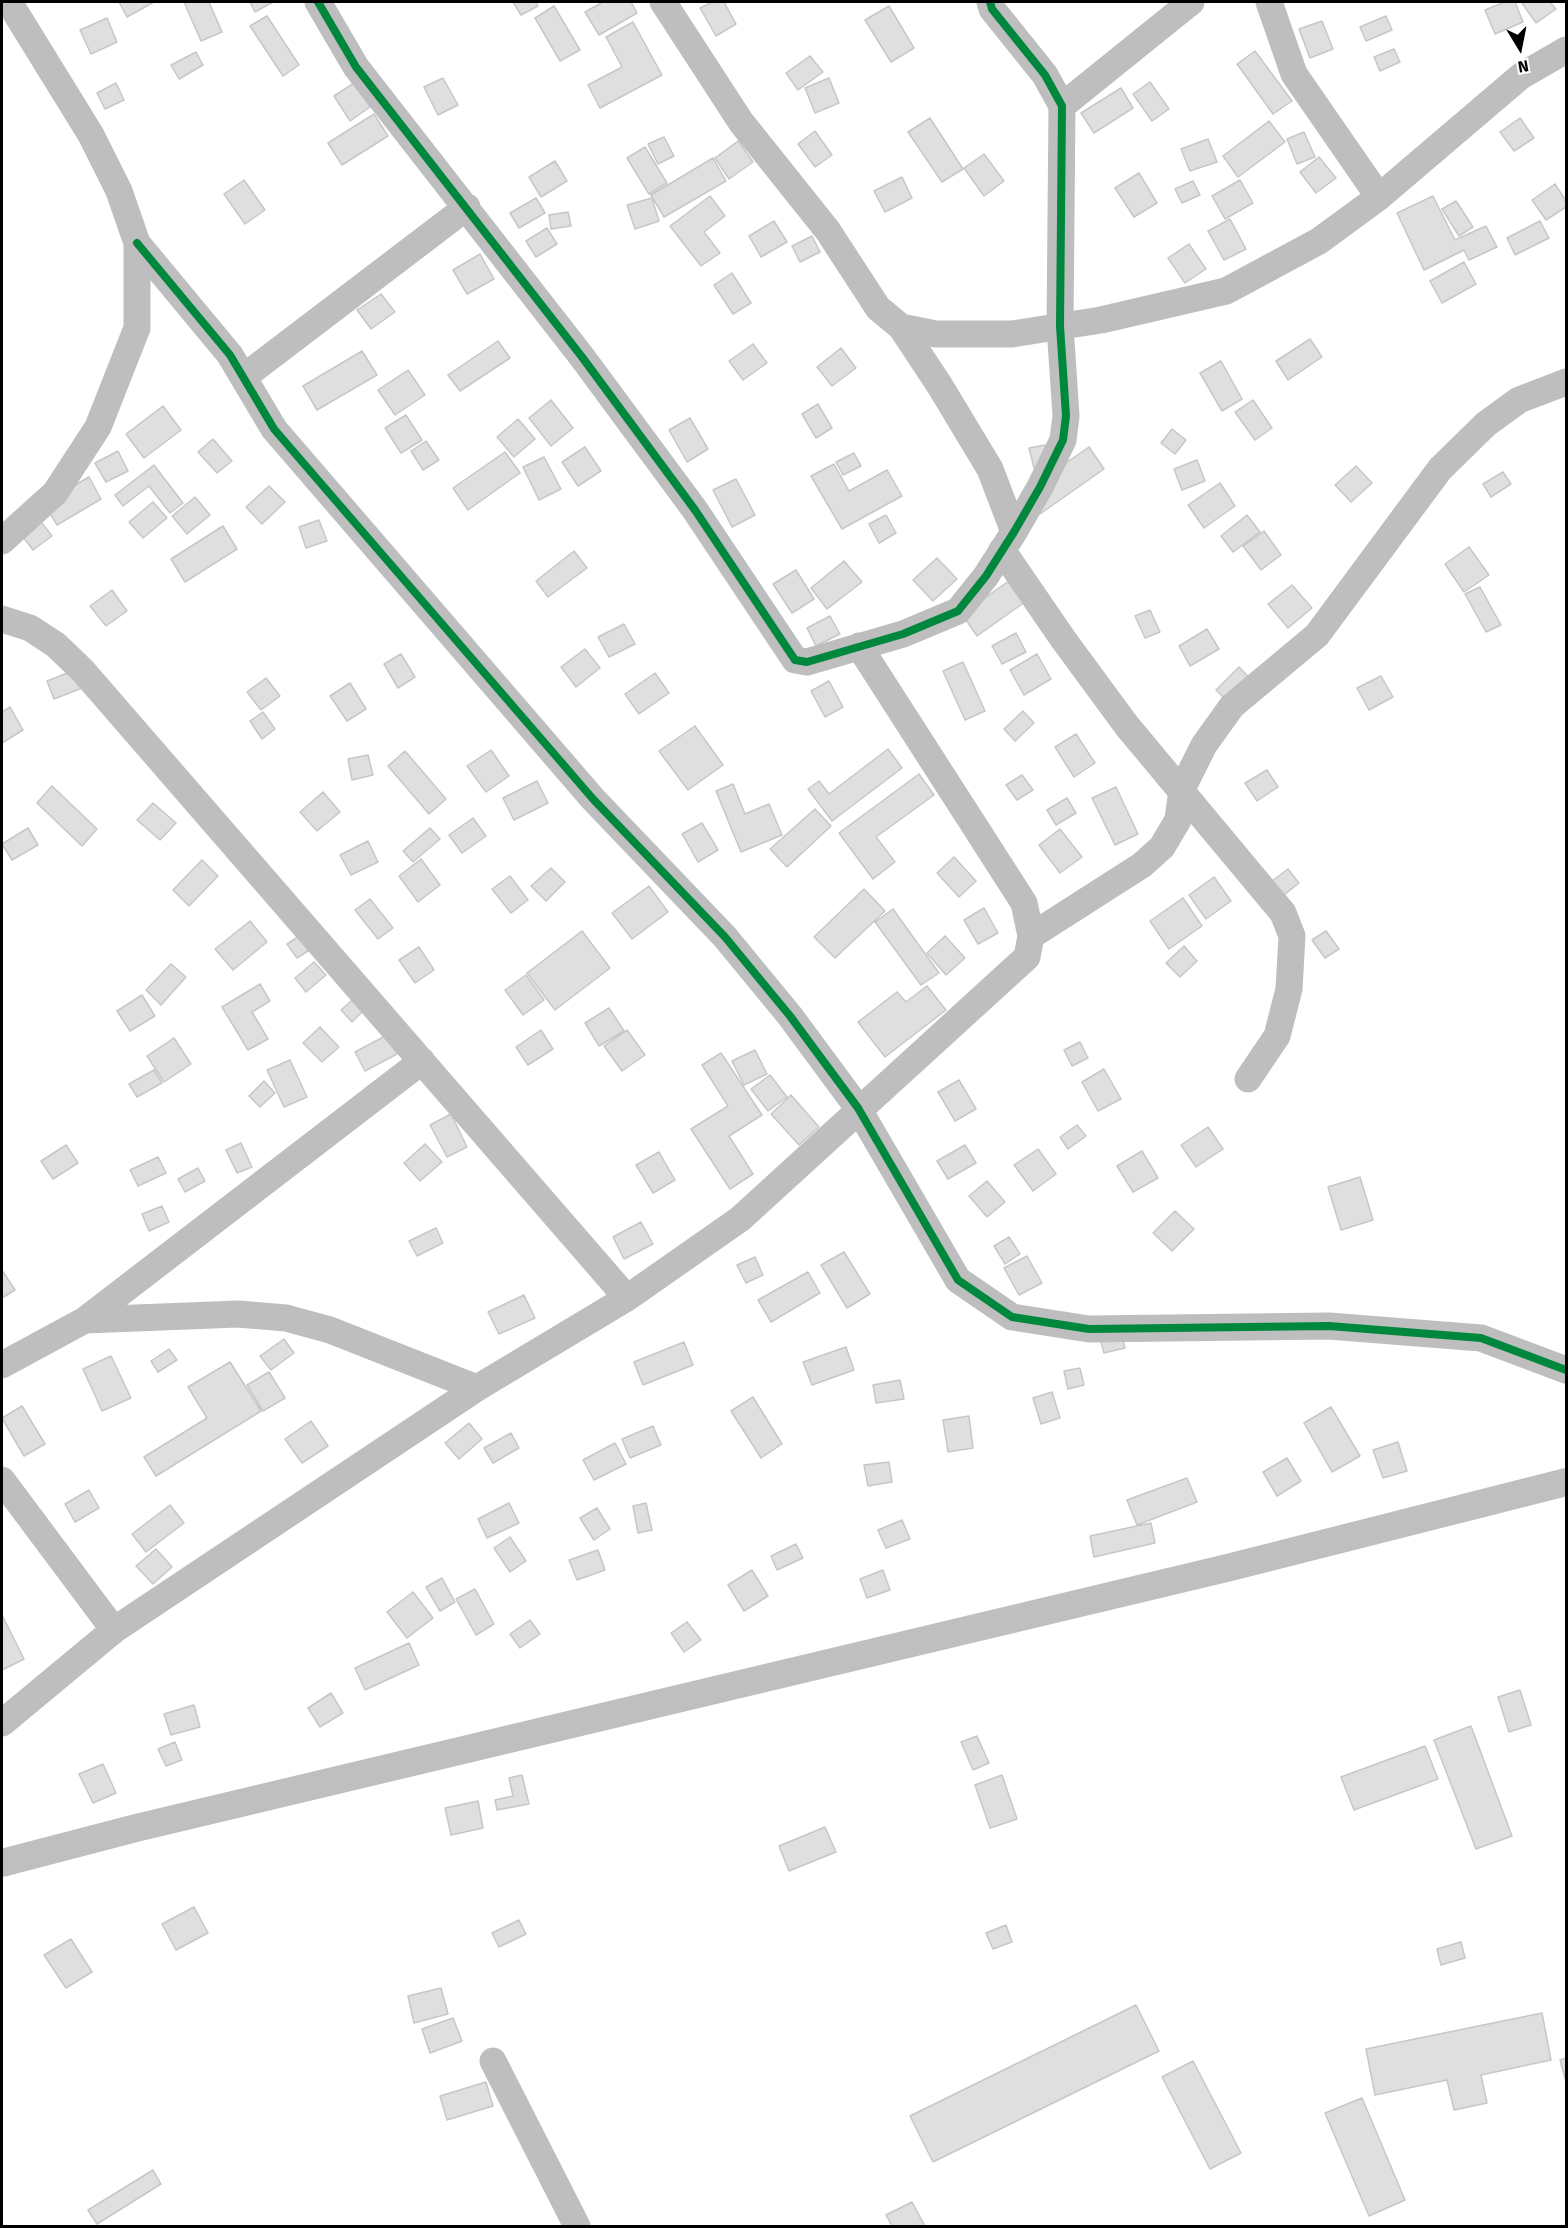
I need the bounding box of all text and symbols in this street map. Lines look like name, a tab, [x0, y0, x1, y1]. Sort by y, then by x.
north arrow	[1490, 18, 1550, 78]
text: N	[1516, 56, 1530, 76]

